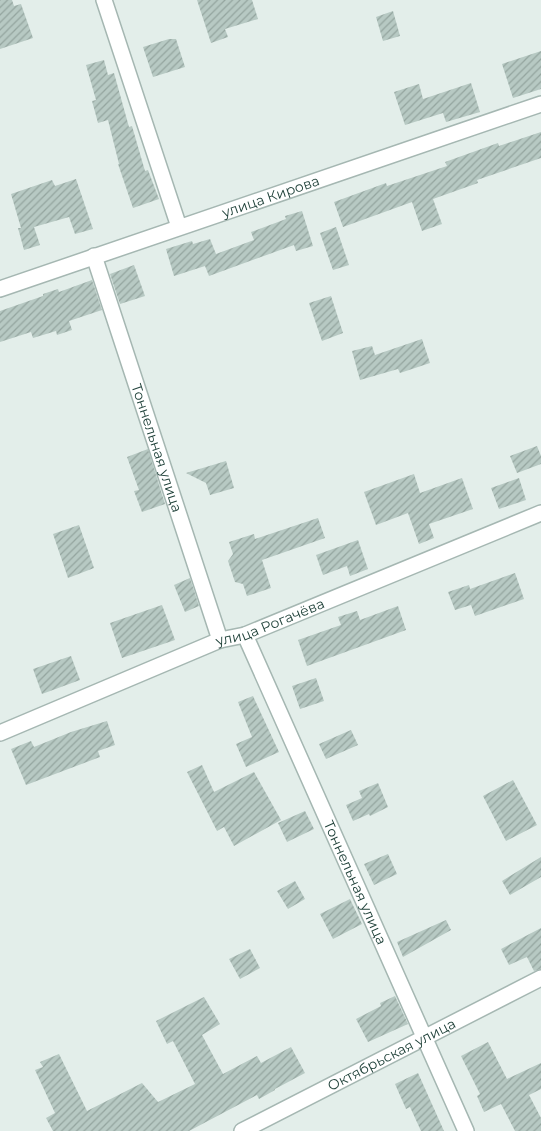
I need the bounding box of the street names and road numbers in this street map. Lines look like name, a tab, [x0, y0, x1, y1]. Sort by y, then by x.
street label: улица Кирова	[219, 171, 322, 222]
street label: Тоннельная улица	[128, 381, 186, 514]
street label: улица Рогачёва	[212, 594, 327, 650]
street label: Тоннельная улица	[320, 818, 391, 947]
street label: Октябрьская улица	[324, 1014, 459, 1095]

